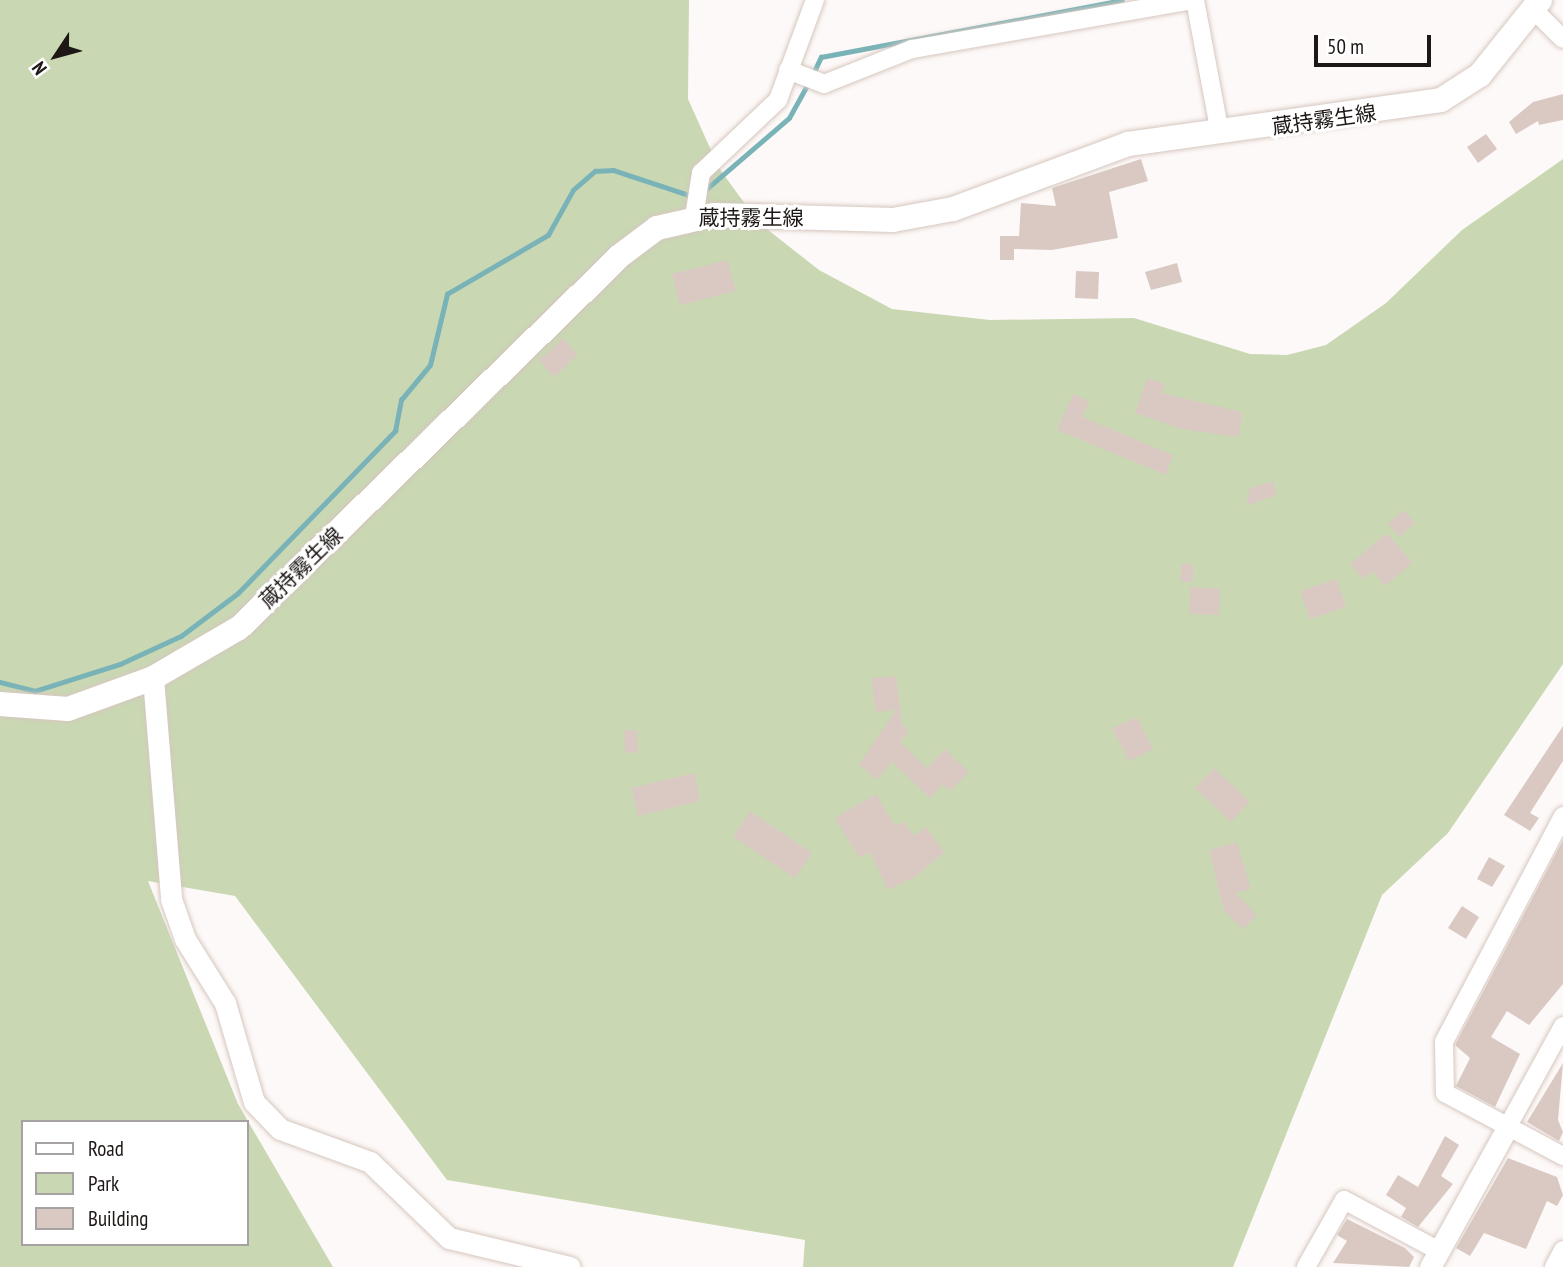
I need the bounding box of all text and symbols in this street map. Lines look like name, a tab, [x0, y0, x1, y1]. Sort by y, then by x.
north arrow	[21, 21, 91, 91]
scale bar	[1318, 21, 1435, 65]
text: 50 m	[1327, 33, 1364, 60]
text: N	[26, 57, 52, 80]
street label: 蔵持霧生線	[1270, 100, 1378, 140]
street label: 蔵持霧生線	[699, 205, 803, 231]
street label: 蔵持霧生線	[254, 522, 348, 614]
legend	[21, 1120, 248, 1246]
text: Road	[88, 1135, 124, 1162]
text: Park	[88, 1170, 119, 1197]
text: Building	[88, 1205, 148, 1232]

